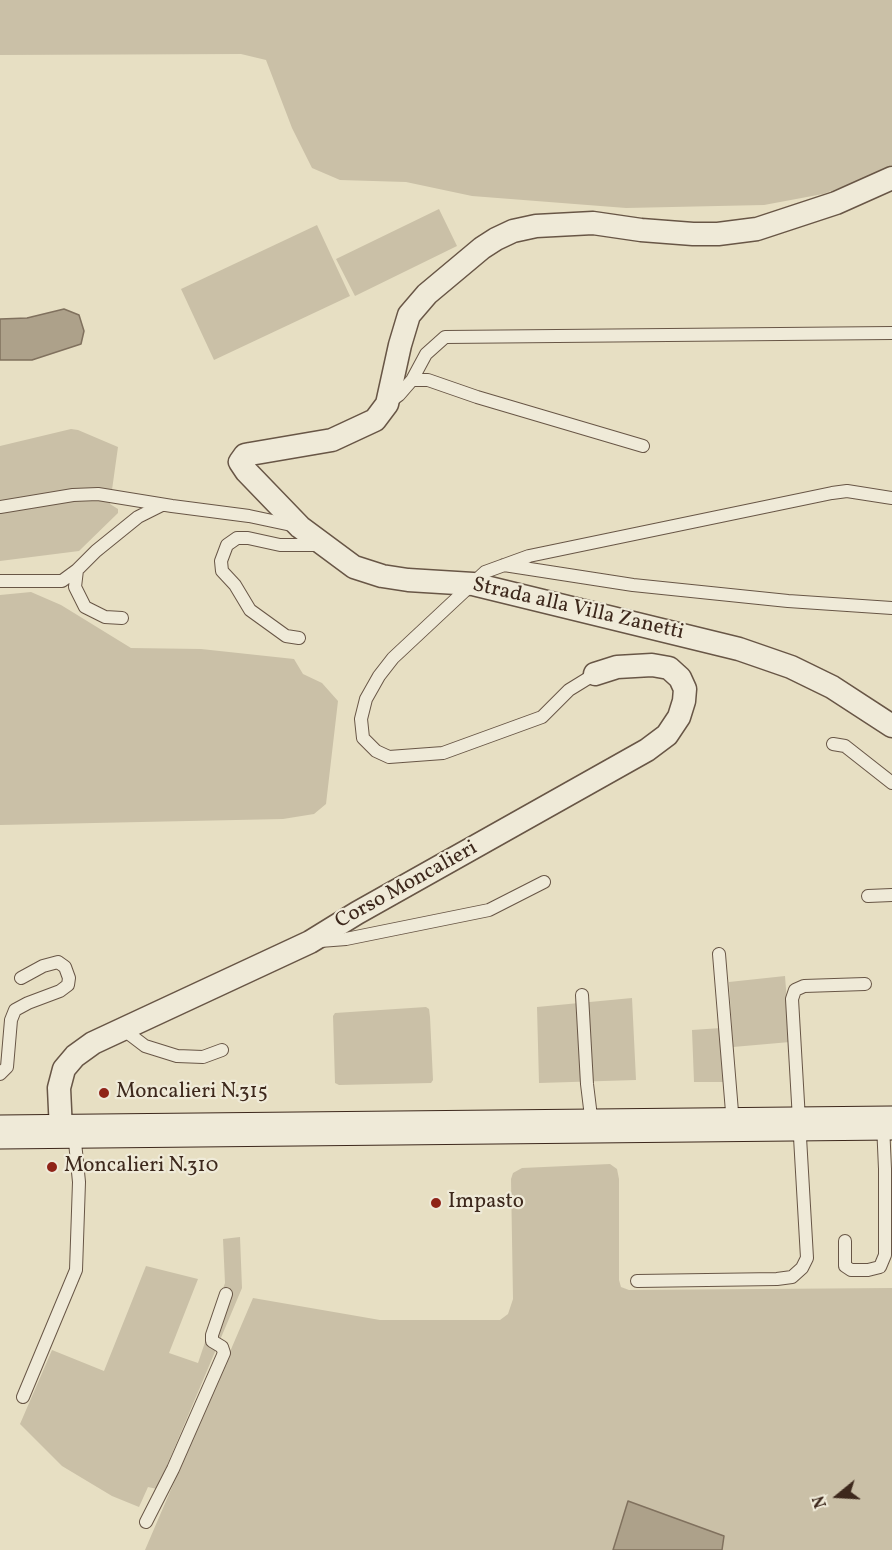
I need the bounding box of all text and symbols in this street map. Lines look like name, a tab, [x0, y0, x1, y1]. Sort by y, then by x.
street label: Strada alla Villa Zanetti	[470, 573, 686, 647]
street label: Corso Moncalieri	[332, 837, 482, 935]
place label: Moncalieri N.315	[116, 1080, 268, 1106]
marker: Moncalieri N.315	[97, 1086, 111, 1100]
place label: Moncalieri N.310	[64, 1154, 218, 1180]
marker: Moncalieri N.310	[45, 1160, 59, 1174]
place label: Impasto	[448, 1190, 524, 1216]
marker: Impasto	[429, 1196, 443, 1210]
north arrow	[808, 1466, 868, 1526]
text: N	[809, 1493, 833, 1510]

